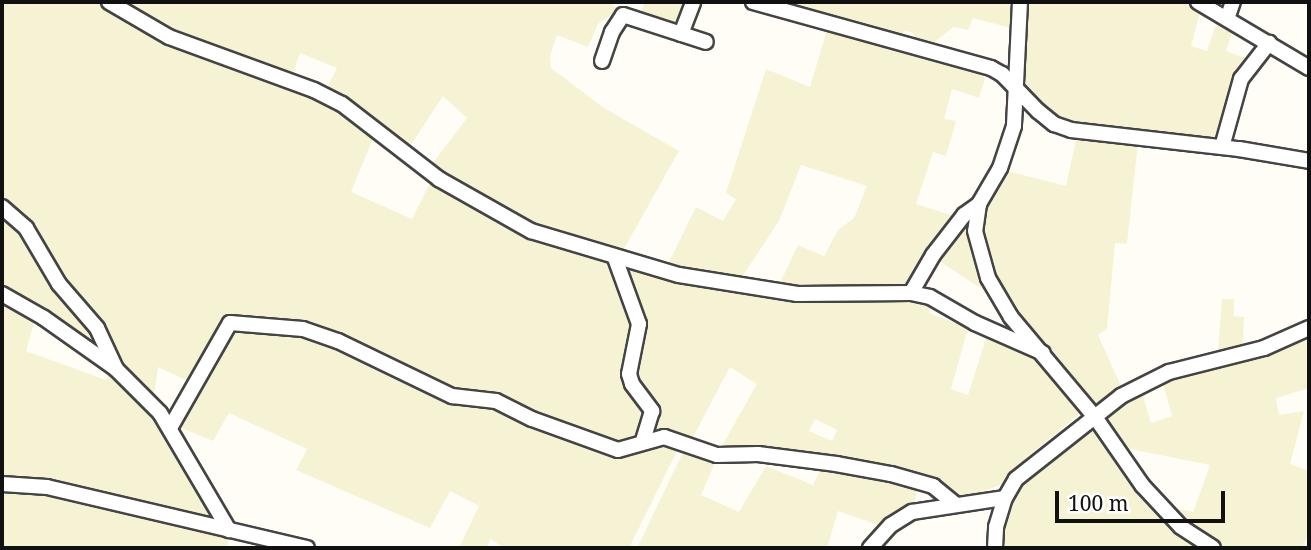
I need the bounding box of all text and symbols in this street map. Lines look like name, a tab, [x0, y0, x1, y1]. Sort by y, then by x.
scale bar	[1059, 476, 1229, 520]
text: 100 m	[1068, 489, 1129, 517]

